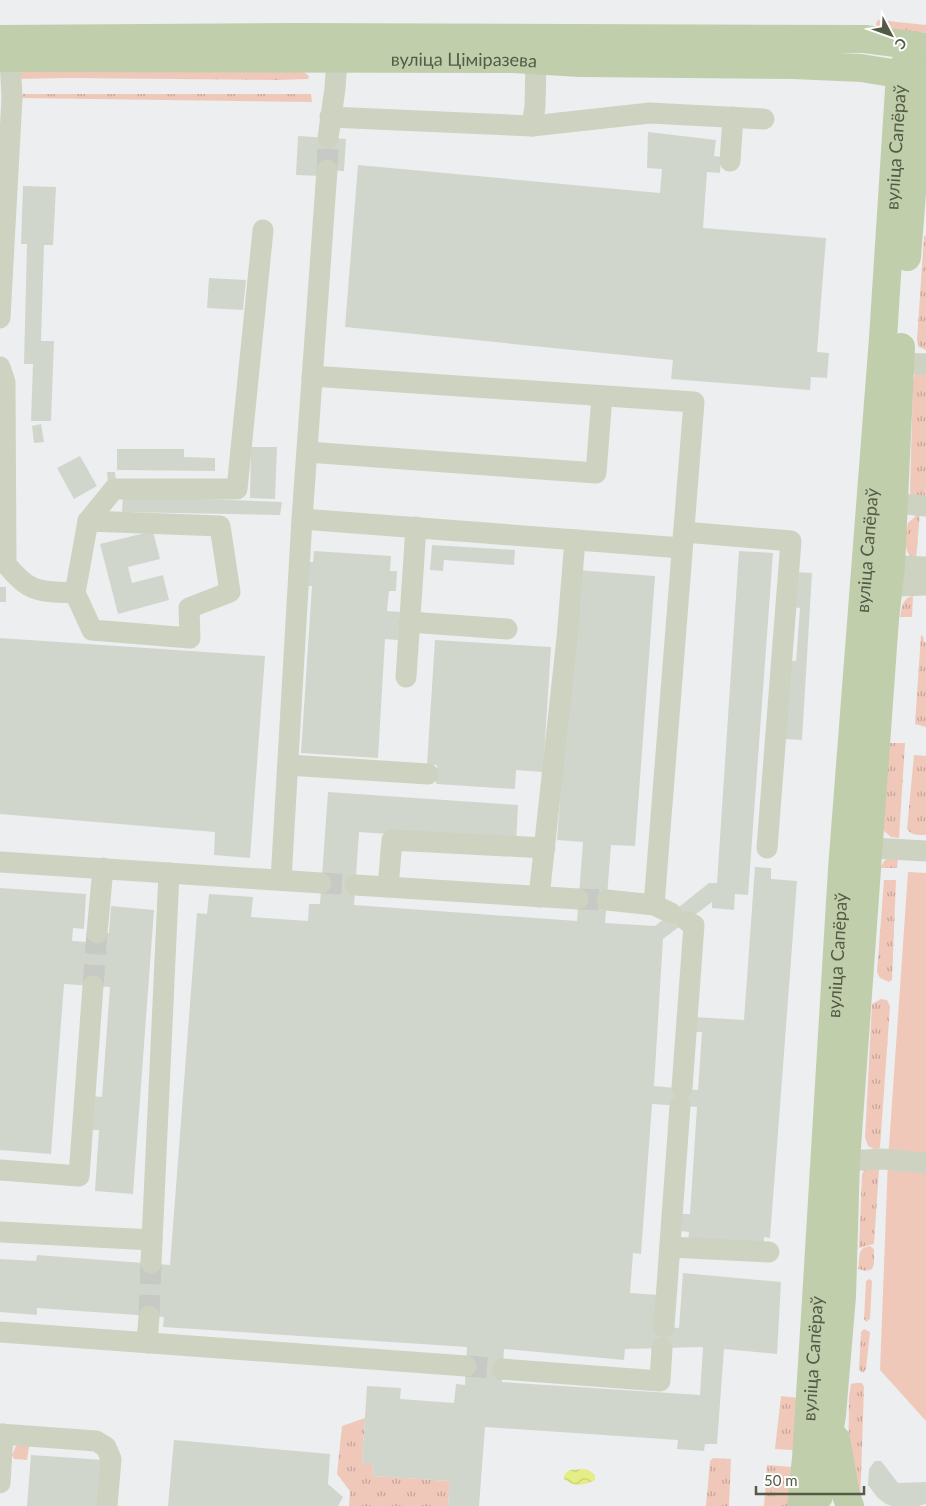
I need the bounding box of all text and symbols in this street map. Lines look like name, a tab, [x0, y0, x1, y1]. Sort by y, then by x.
north arrow	[866, 10, 916, 60]
text: С	[891, 35, 911, 53]
street label: вуліца Ціміразева	[391, 48, 538, 71]
street label: вуліца Сапёраў	[880, 83, 910, 211]
street label: вуліца Сапёраў	[851, 486, 882, 614]
street label: вуліца Сапёраў	[822, 891, 852, 1018]
street label: вуліца Сапёраў	[797, 1295, 827, 1422]
scale bar	[756, 1464, 864, 1496]
text: 50 m	[764, 1471, 798, 1489]

